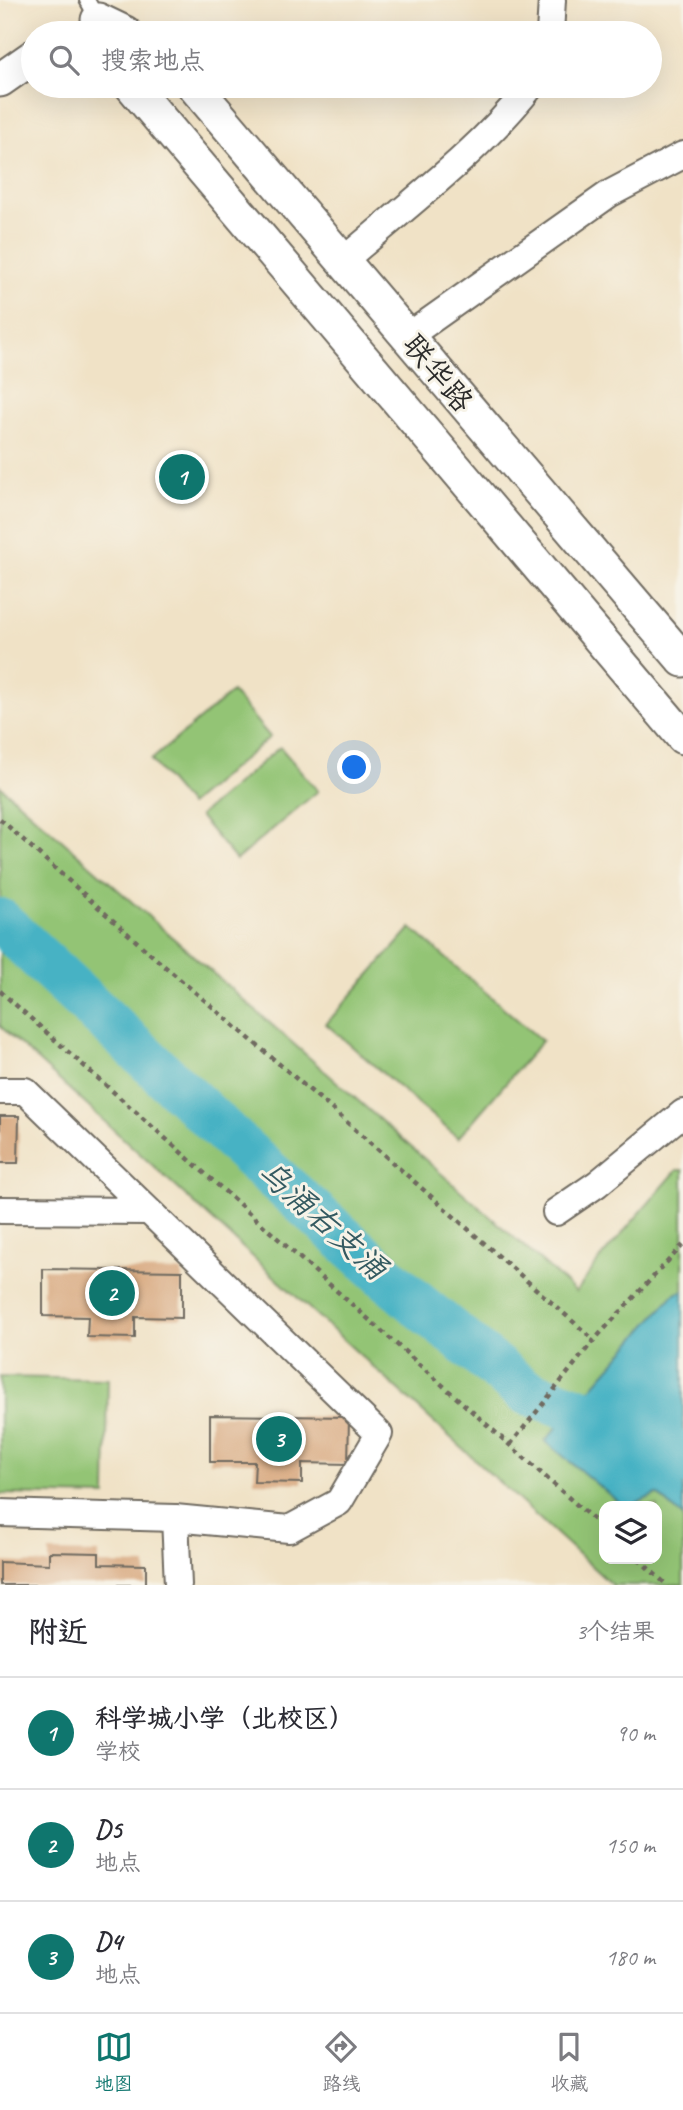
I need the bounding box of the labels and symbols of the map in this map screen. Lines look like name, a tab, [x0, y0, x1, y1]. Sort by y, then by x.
street label: 联华路	[395, 326, 481, 420]
pin: 1	[159, 451, 205, 503]
your location	[337, 750, 371, 784]
water label: 乌涌右支涌	[250, 1151, 397, 1289]
pin: 2	[89, 1267, 135, 1319]
pin: 3	[256, 1413, 302, 1465]

